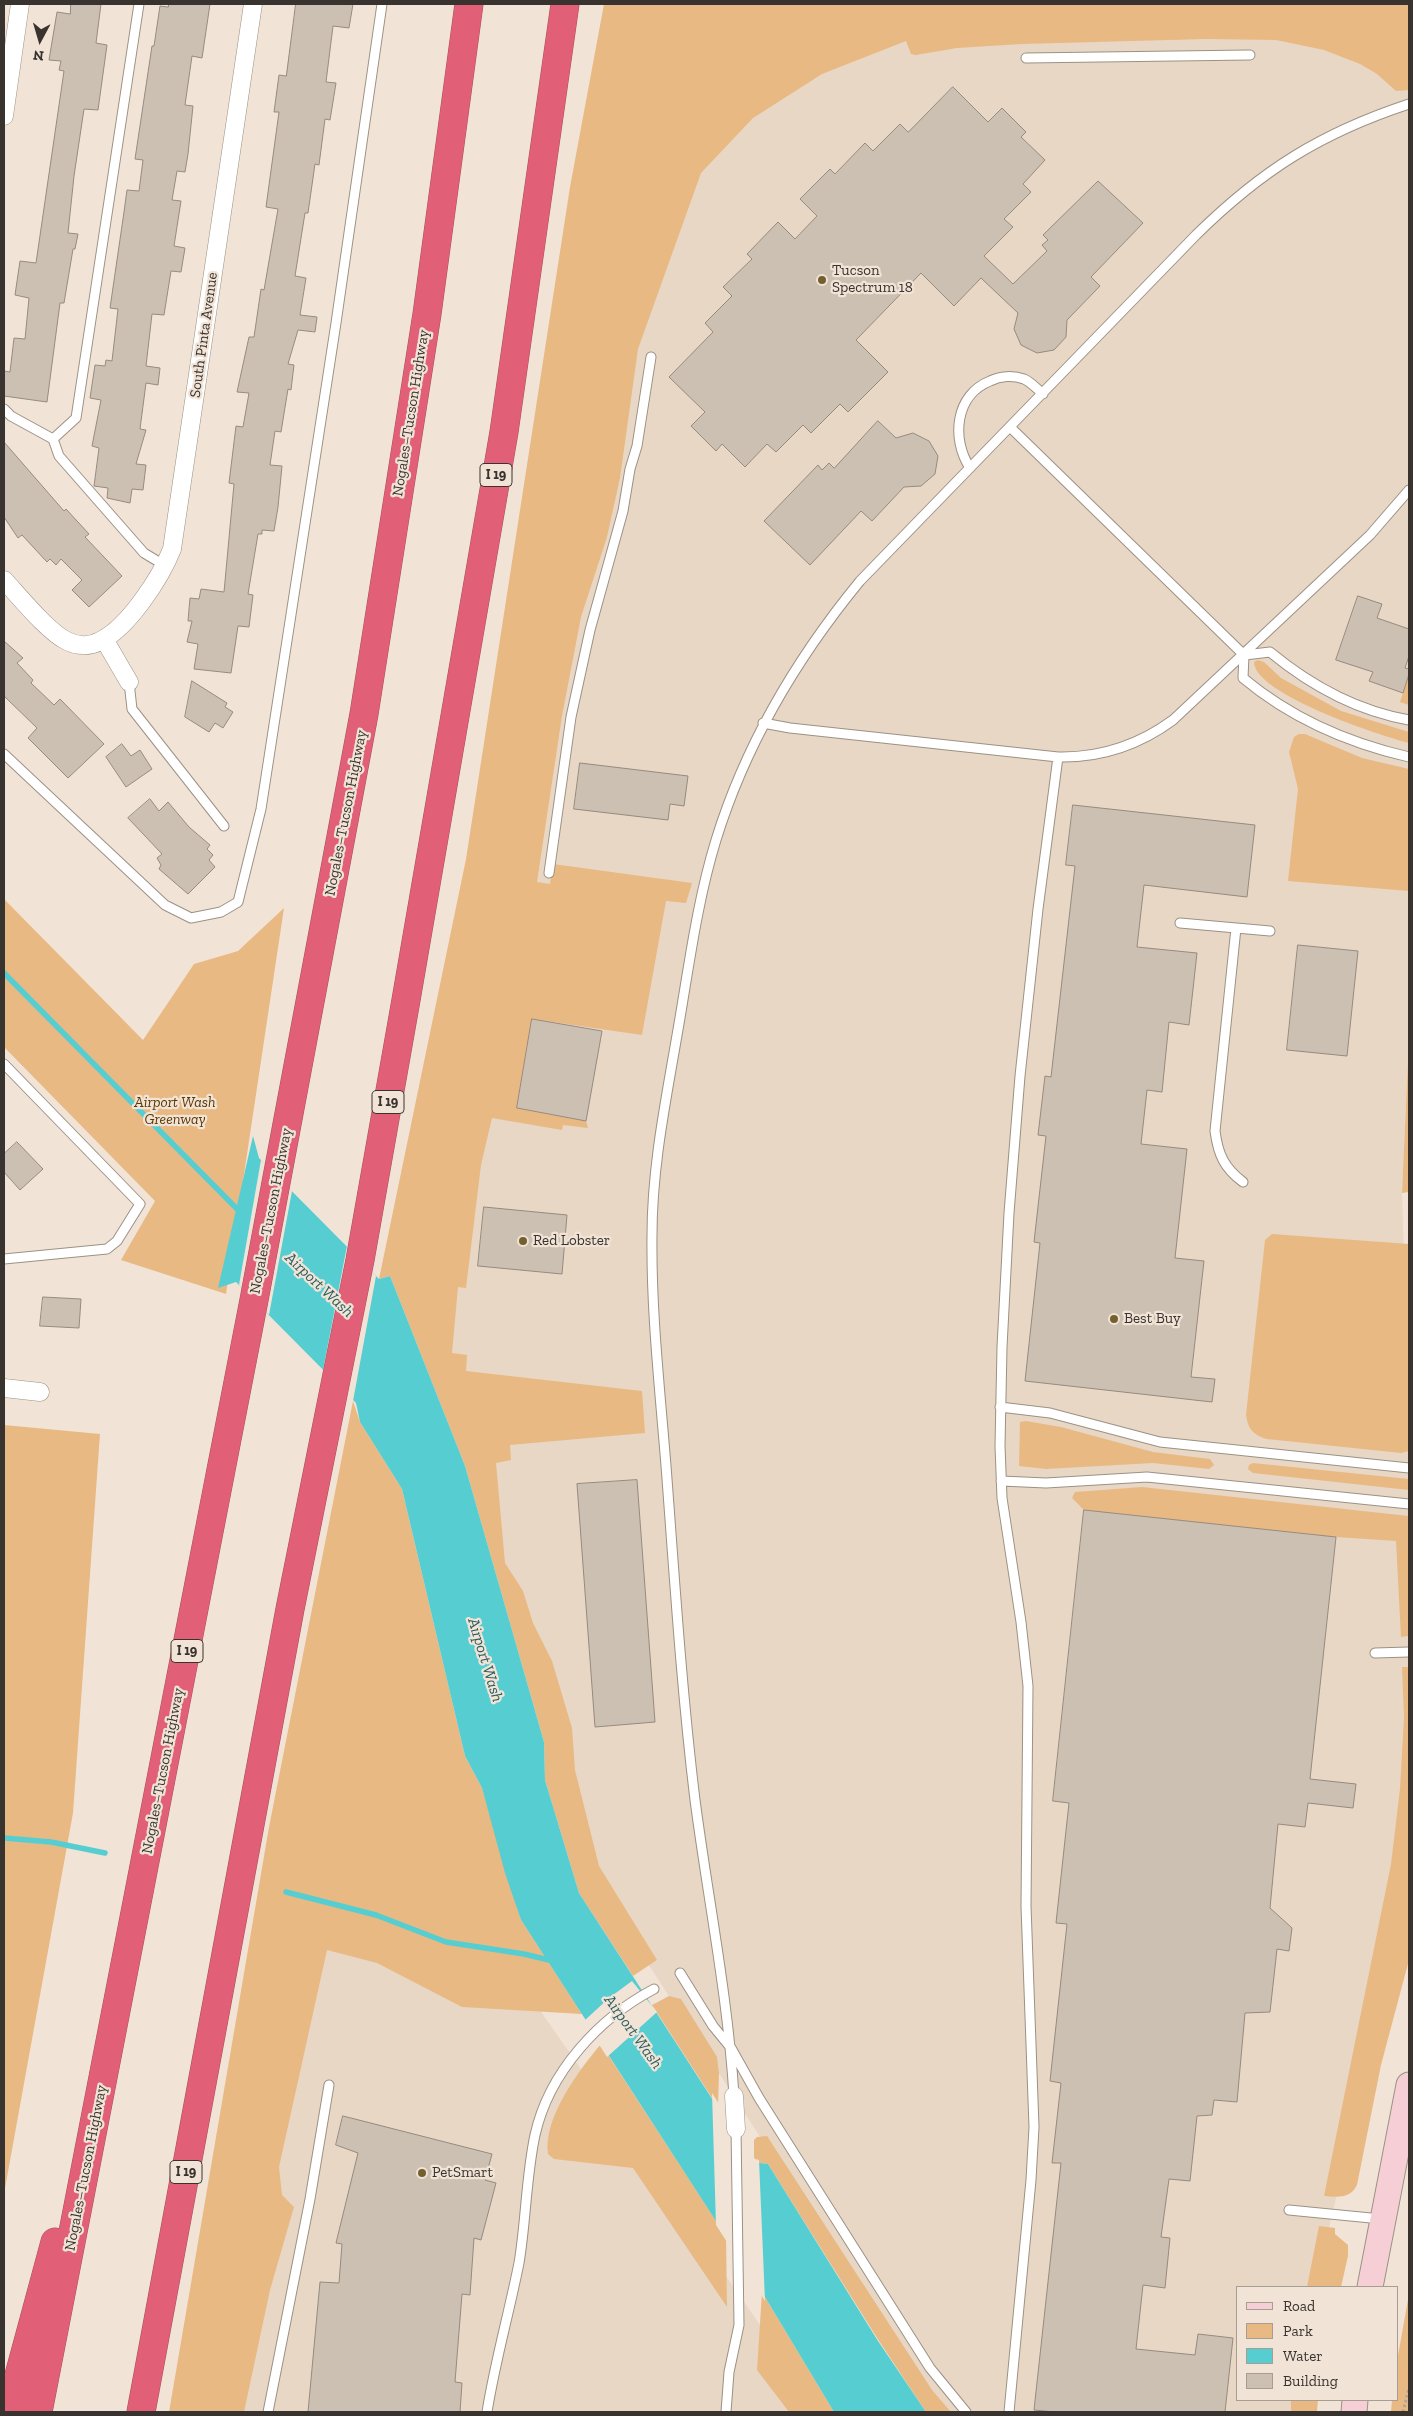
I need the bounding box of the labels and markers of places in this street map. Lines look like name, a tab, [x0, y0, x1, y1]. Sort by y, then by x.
place label: Tucson Spectrum 18	[832, 262, 913, 297]
marker: Tucson Spectrum 18	[816, 274, 828, 286]
place label: Red Lobster	[533, 1232, 610, 1250]
marker: Red Lobster	[517, 1235, 529, 1247]
place label: Best Buy	[1124, 1310, 1181, 1328]
marker: Best Buy	[1108, 1313, 1120, 1325]
place label: PetSmart	[432, 2164, 493, 2182]
marker: PetSmart	[416, 2167, 428, 2179]

